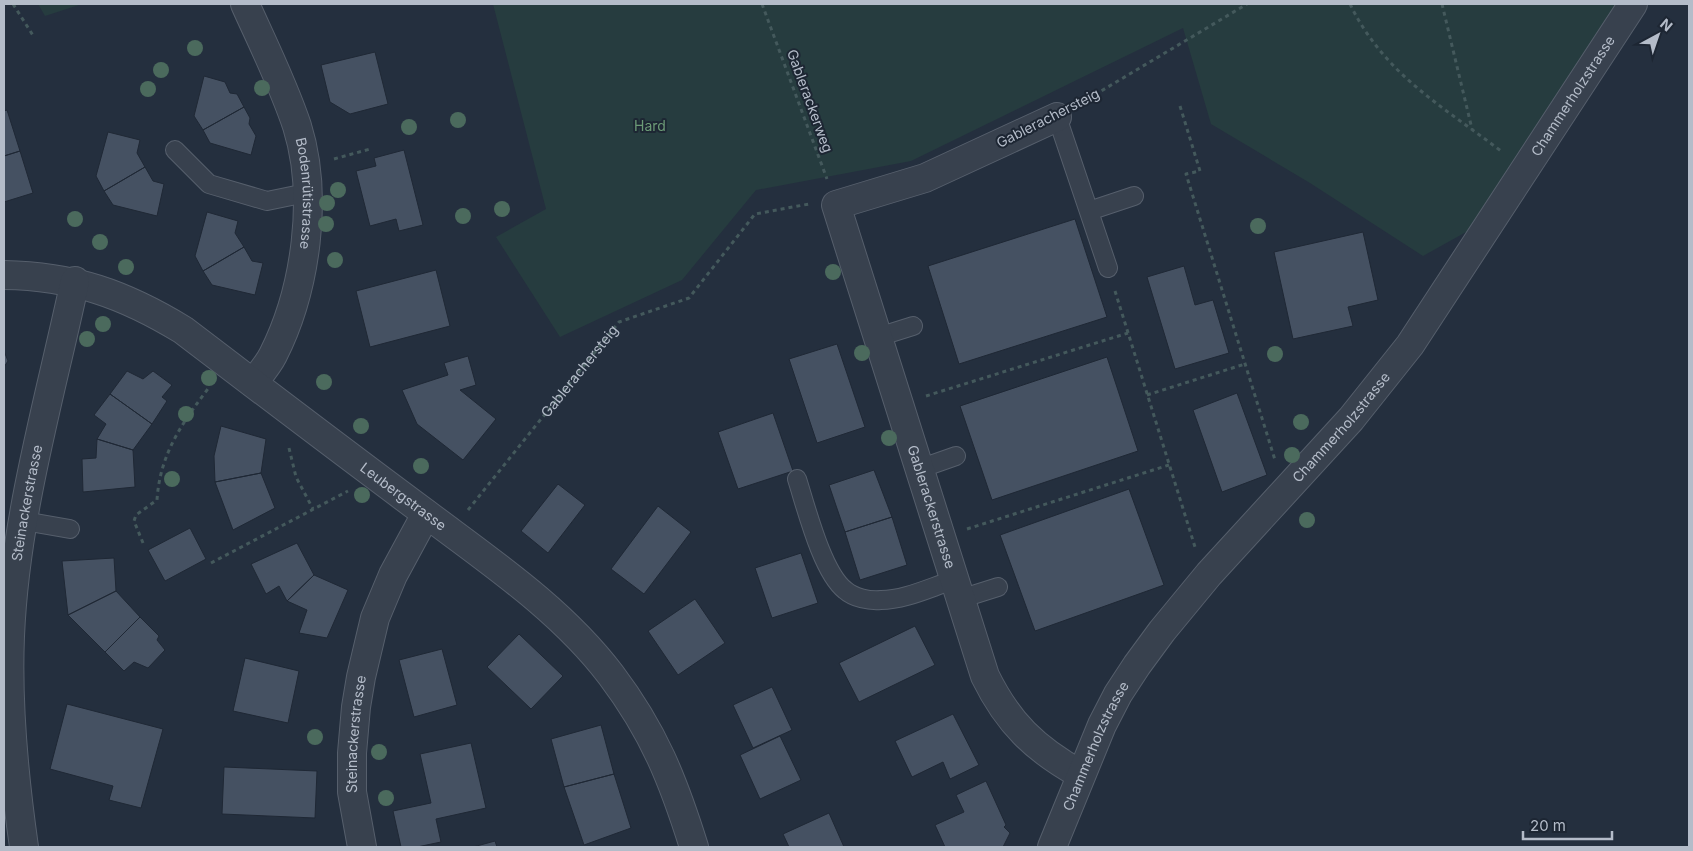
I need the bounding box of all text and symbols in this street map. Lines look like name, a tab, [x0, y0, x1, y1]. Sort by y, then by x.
north arrow	[1633, 10, 1683, 60]
text: N	[1657, 15, 1676, 35]
street label: Chammerholzstrasse	[1527, 32, 1618, 159]
street label: Gablerackerweg	[784, 47, 837, 155]
street label: Gablerachersteig	[993, 84, 1102, 151]
park label: Hard	[634, 117, 666, 134]
street label: Bodenrütistrasse	[293, 136, 317, 250]
street label: Gablerachersteig	[537, 321, 621, 420]
street label: Chammerholzstrasse	[1288, 368, 1393, 486]
street label: Steinackerstrasse	[8, 443, 45, 562]
street label: Gablerackerstrasse	[904, 443, 959, 571]
street label: Leubergstrasse	[357, 459, 450, 534]
street label: Steinackerstrasse	[343, 674, 369, 793]
street label: Chammerholzstrasse	[1059, 678, 1132, 813]
scale bar	[1523, 808, 1612, 840]
text: 20 m	[1530, 816, 1566, 835]

